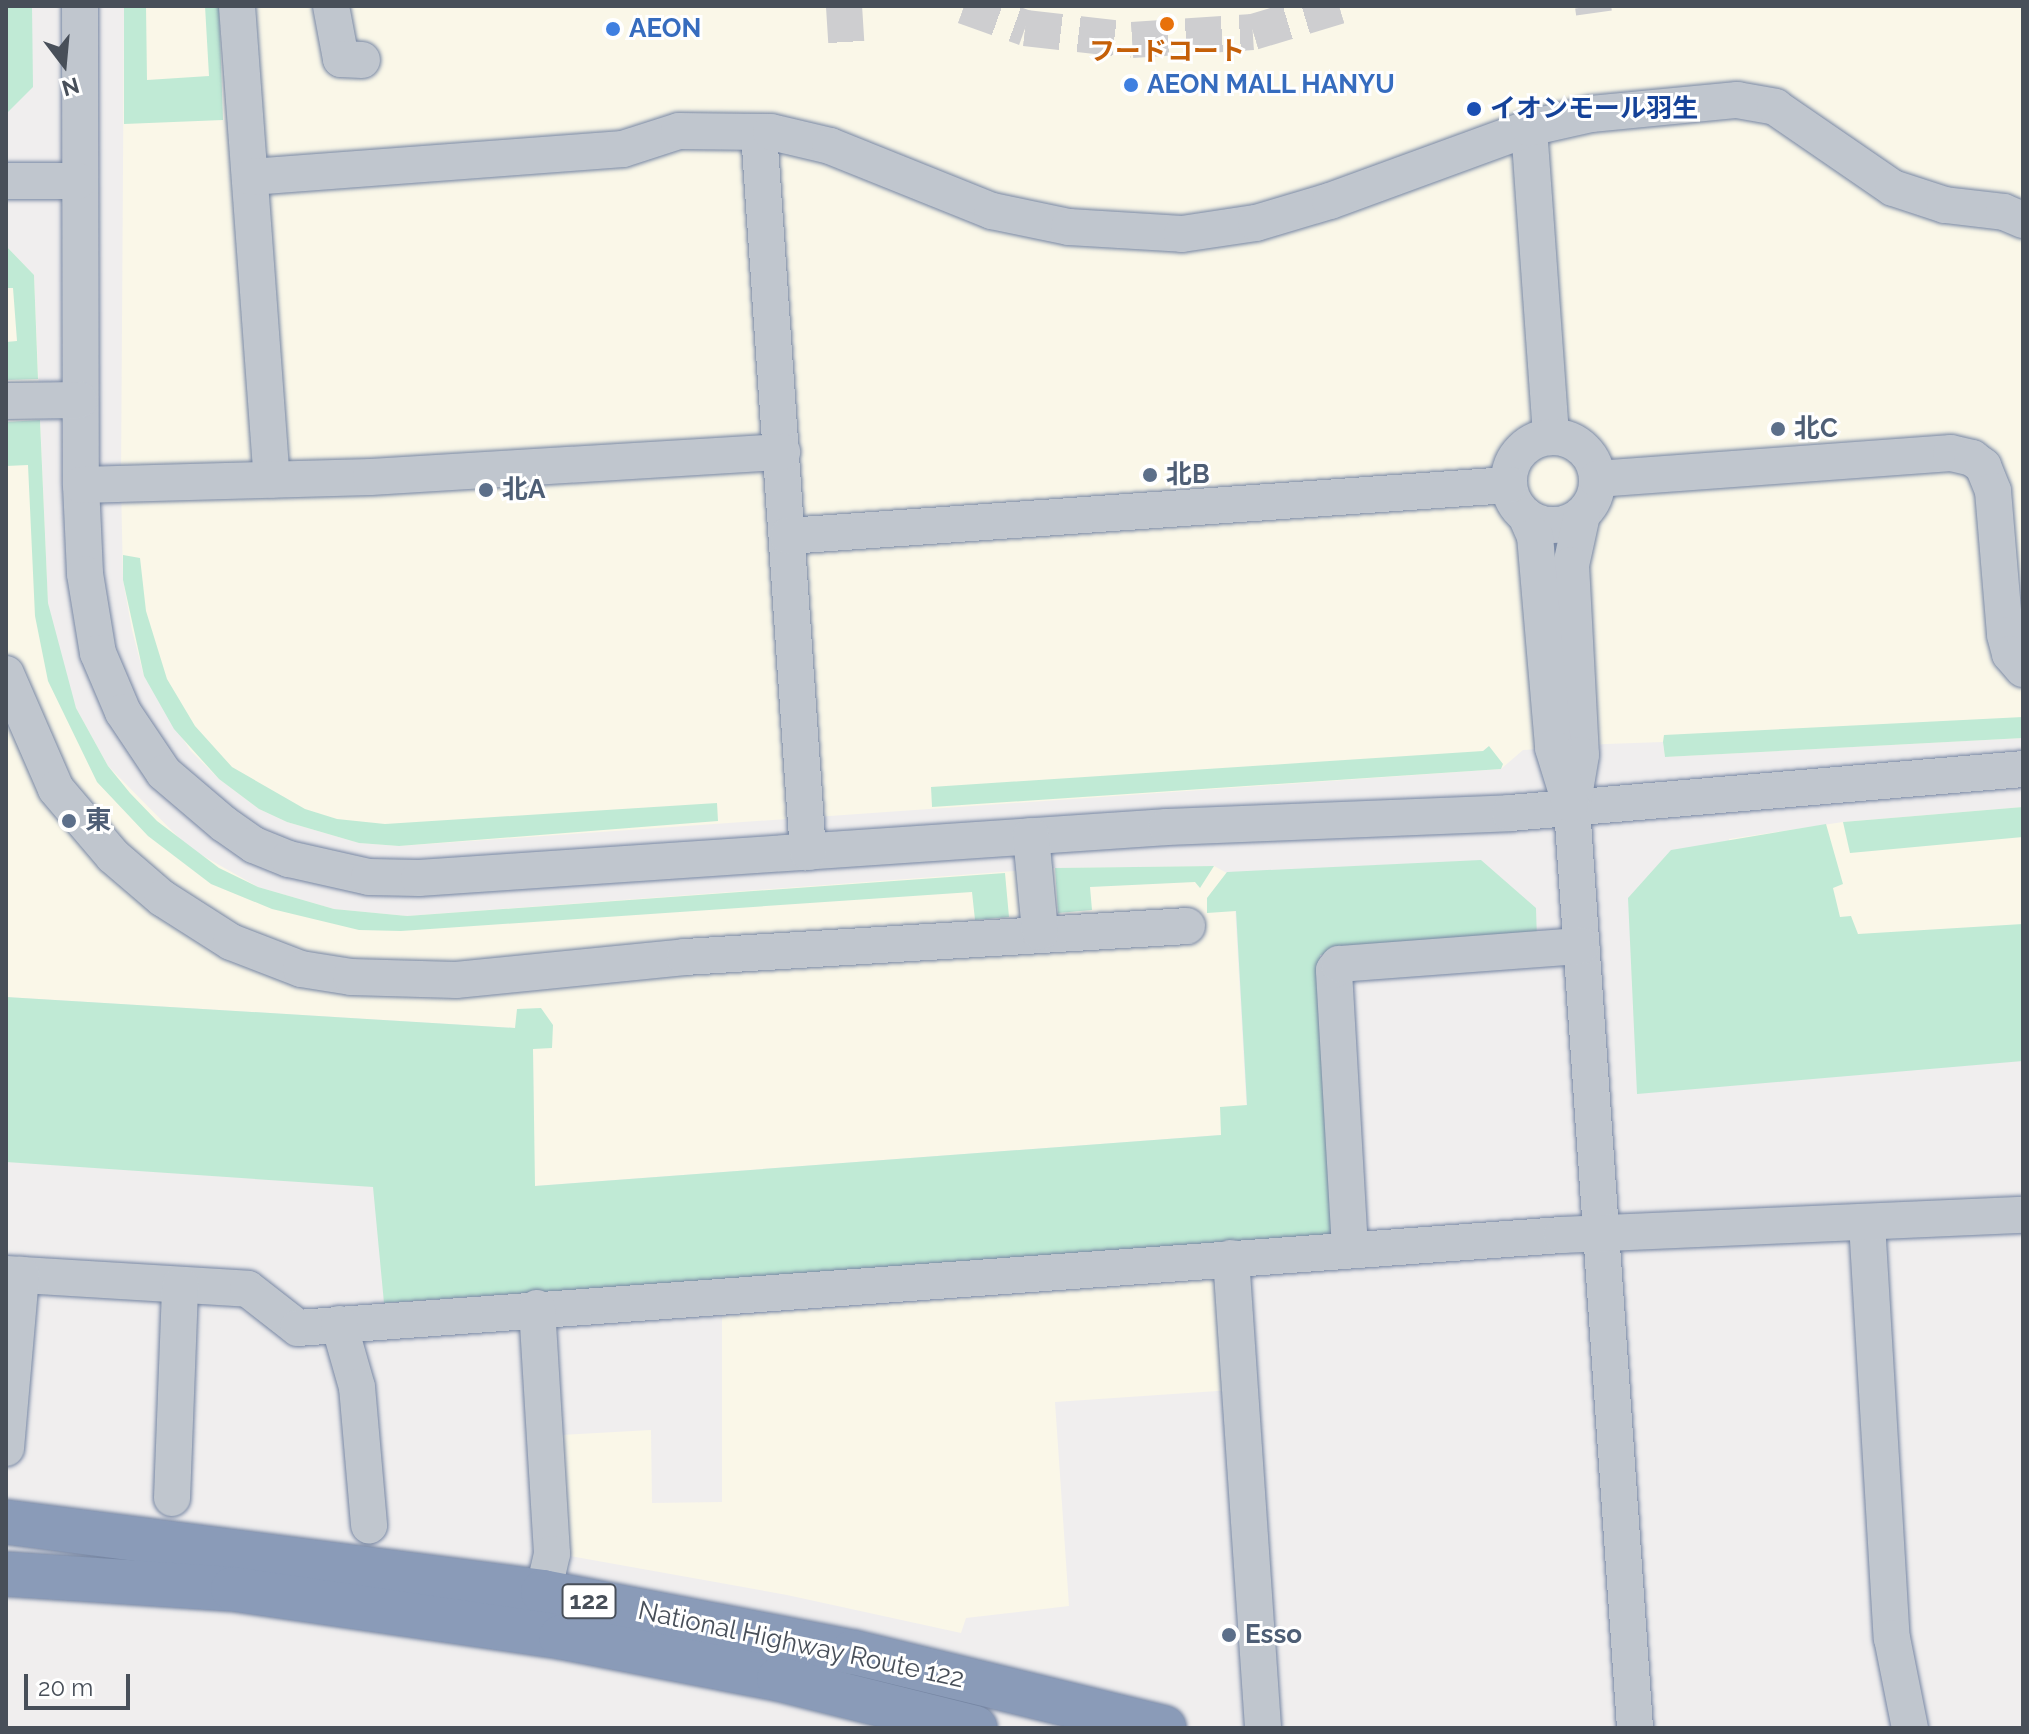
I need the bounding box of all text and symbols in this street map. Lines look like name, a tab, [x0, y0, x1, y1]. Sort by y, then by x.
place label: AEON	[629, 13, 701, 45]
marker: フードコート	[1158, 15, 1176, 33]
marker: AEON	[604, 20, 622, 38]
north arrow	[24, 24, 104, 104]
place label: フードコート	[1089, 36, 1245, 68]
place label: AEON MALL HANYU	[1147, 69, 1395, 101]
text: N	[59, 72, 82, 102]
marker: AEON MALL HANYU	[1122, 76, 1140, 94]
place label: イオンモール羽生	[1490, 93, 1698, 125]
marker: イオンモール羽生	[1465, 100, 1483, 118]
place label: 北C	[1794, 413, 1838, 445]
marker: 北C	[1769, 420, 1787, 438]
place label: 北B	[1166, 459, 1210, 491]
marker: 北B	[1141, 466, 1159, 484]
place label: 北A	[502, 474, 545, 506]
marker: 北A	[477, 481, 495, 499]
place label: 東	[85, 805, 111, 837]
marker: 東	[60, 812, 78, 830]
road number: 122	[561, 1581, 617, 1621]
street label: National Highway Route 122	[634, 1595, 968, 1695]
place label: Esso	[1245, 1619, 1302, 1651]
marker: Esso	[1220, 1626, 1238, 1644]
scale bar	[28, 1658, 134, 1708]
text: 20 m	[38, 1673, 93, 1702]

